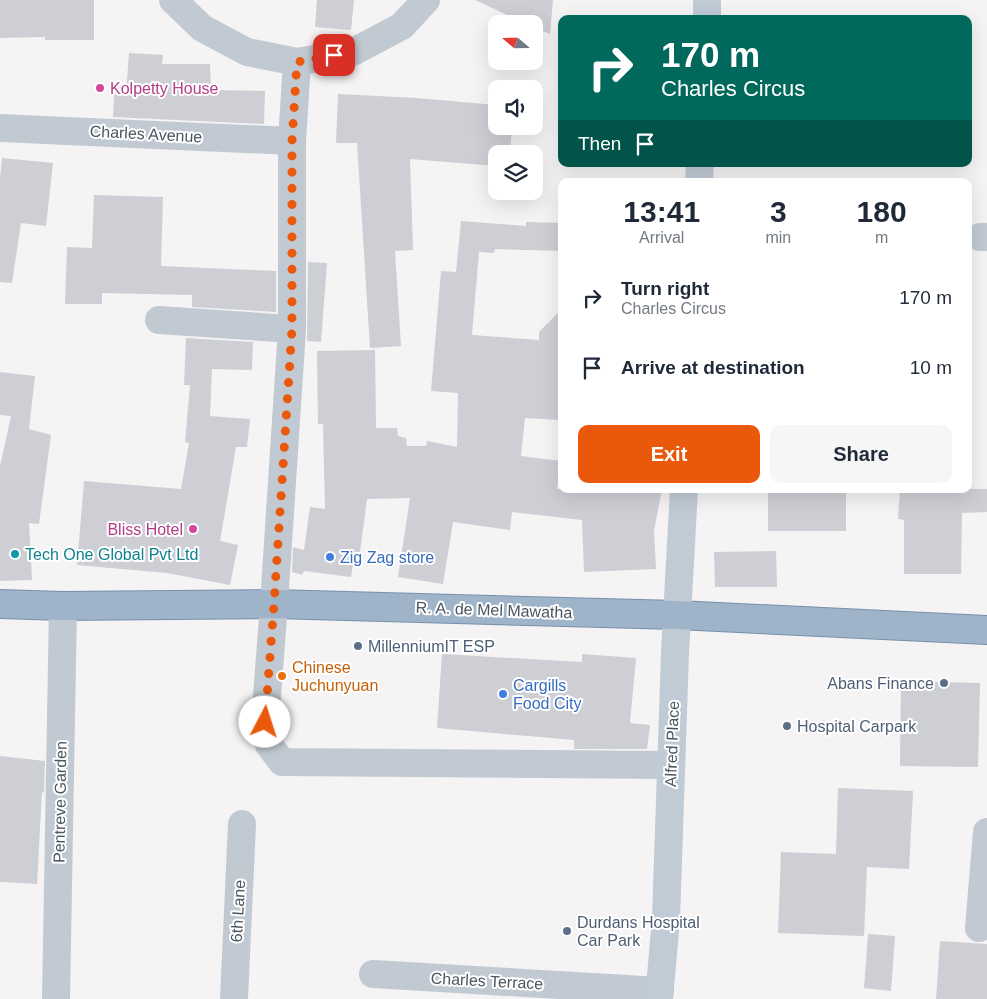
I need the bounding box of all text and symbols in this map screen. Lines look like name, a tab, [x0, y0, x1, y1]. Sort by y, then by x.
north arrow	[488, 15, 542, 70]
map controls	[488, 15, 543, 200]
pin	[313, 34, 355, 76]
icon: right	[578, 35, 643, 100]
text: 170 m	[661, 35, 760, 74]
icon: arrive	[320, 41, 348, 69]
text: Charles Circus	[661, 76, 805, 101]
place label: Kolpetty House	[110, 80, 219, 97]
button: sound	[488, 80, 543, 135]
marker: Kolpetty House	[94, 82, 106, 94]
street label: Charles Avenue	[89, 123, 203, 145]
icon: arrive	[631, 130, 659, 158]
text: Then	[578, 133, 621, 154]
button: layers	[488, 145, 543, 200]
text: 13:41	[623, 195, 700, 228]
text: 3	[770, 195, 787, 228]
text: 180	[857, 195, 907, 228]
text: Arrival	[639, 229, 684, 246]
text: min	[765, 229, 791, 246]
text: m	[875, 229, 888, 246]
text: Turn right	[621, 278, 709, 299]
icon: right	[578, 284, 606, 312]
text: 170 m	[899, 287, 952, 308]
text: Charles Circus	[621, 300, 726, 317]
icon: arrive	[578, 354, 606, 382]
text: Arrive at destination	[621, 357, 805, 378]
text: 10 m	[910, 357, 952, 378]
button: Exit	[578, 425, 760, 483]
button: Share	[770, 425, 952, 483]
place label: Bliss Hotel	[107, 521, 183, 538]
marker: Bliss Hotel	[187, 523, 199, 535]
place label: Tech One Global Pvt Ltd	[25, 546, 198, 563]
marker: Tech One Global Pvt Ltd	[9, 548, 21, 560]
place label: Zig Zag store	[340, 549, 434, 566]
marker: Zig Zag store	[324, 551, 336, 563]
street label: R. A. de Mel Mawatha	[415, 599, 573, 621]
place label: MillenniumIT ESP	[368, 638, 495, 655]
marker: MillenniumIT ESP	[352, 640, 364, 652]
place label: Chinese Juchunyuan	[292, 659, 378, 694]
marker: Chinese Juchunyuan	[276, 670, 288, 682]
place label: Abans Finance	[827, 675, 934, 692]
place label: Cargills Food City	[513, 677, 581, 712]
marker: Abans Finance	[938, 677, 950, 689]
marker: Cargills Food City	[497, 688, 509, 700]
position arrow	[238, 695, 290, 747]
street label: Alfred Place	[662, 700, 682, 787]
place label: Hospital Carpark	[797, 718, 917, 735]
marker: Hospital Carpark	[781, 720, 793, 732]
street label: Pentreve Garden	[50, 741, 70, 863]
street label: 6th Lane	[228, 879, 248, 943]
place label: Durdans Hospital Car Park	[577, 914, 700, 949]
marker: Durdans Hospital Car Park	[561, 925, 573, 937]
street label: Charles Terrace	[430, 970, 544, 992]

